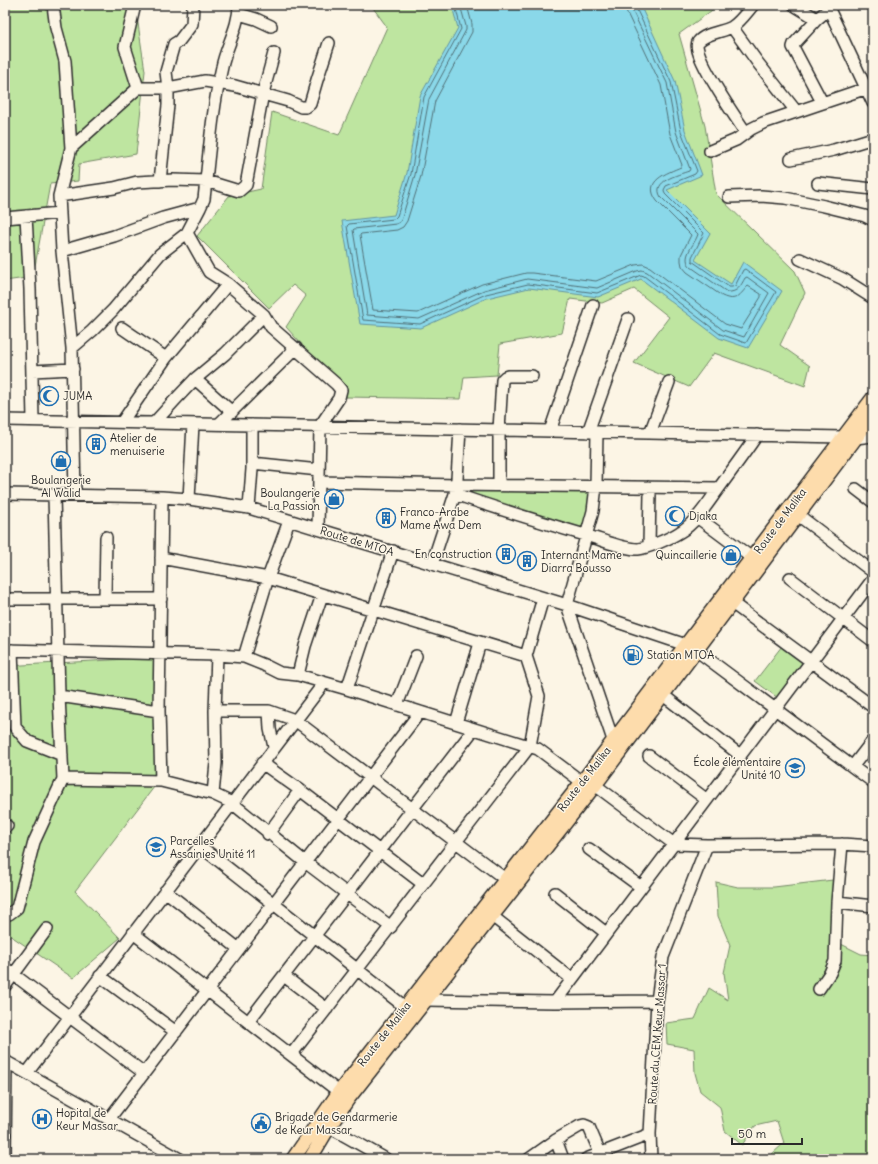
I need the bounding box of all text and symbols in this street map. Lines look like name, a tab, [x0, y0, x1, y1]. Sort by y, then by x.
mosque icon: JUMA	[38, 385, 60, 407]
place label: JUMA	[63, 389, 92, 403]
place label: Atelier de menuiserie	[110, 431, 165, 458]
building icon: Atelier de menuiserie	[85, 433, 107, 455]
shop icon: Boulangerie Al Walid	[50, 450, 72, 472]
place label: Boulangerie Al Walid	[31, 473, 91, 500]
street label: Route de Malika	[751, 485, 809, 557]
place label: Boulangerie La Passion	[260, 486, 320, 513]
shop icon: Boulangerie La Passion	[323, 488, 345, 510]
place label: Franco-Arabe Mame Awa Dem	[400, 505, 482, 532]
mosque icon: Djaka	[664, 505, 686, 527]
building icon: Franco-Arabe Mame Awa Dem	[375, 507, 397, 529]
place label: Djaka	[689, 509, 717, 523]
street label: Route de MTOA	[318, 523, 396, 559]
building icon: En construction	[495, 543, 517, 565]
shop icon: Quincaillerie	[720, 544, 742, 566]
place label: En construction	[415, 547, 492, 561]
place label: Internant Mame Diarra Bousso	[541, 548, 622, 575]
place label: Quincaillerie	[655, 548, 717, 562]
building icon: Internant Mame Diarra Bousso	[516, 550, 538, 572]
fuel station icon: Station MTOA	[622, 644, 644, 666]
place label: Station MTOA	[647, 648, 714, 662]
street label: Route de Malika	[554, 744, 614, 814]
place label: École élémentaire Unité 10	[693, 754, 781, 782]
school or university icon: École élémentaire Unité 10	[784, 757, 806, 779]
place label: Parcelles Assainies Unité 11	[170, 834, 255, 861]
school or university icon: Parcelles Assainies Unité 11	[145, 836, 167, 858]
street label: Route du CEM Keur Massar 1	[645, 963, 669, 1105]
street label: Route de Malika	[354, 999, 414, 1069]
place label: Hopital de Keur Massar	[56, 1106, 118, 1133]
hospital icon: Hopital de Keur Massar	[31, 1108, 53, 1130]
place label: Brigade de Gendarmerie de Keur Massar	[275, 1110, 397, 1137]
public building icon: Brigade de Gendarmerie de Keur Massar	[250, 1112, 272, 1134]
scale bar	[732, 1120, 802, 1146]
text: 50 m	[738, 1126, 767, 1141]

